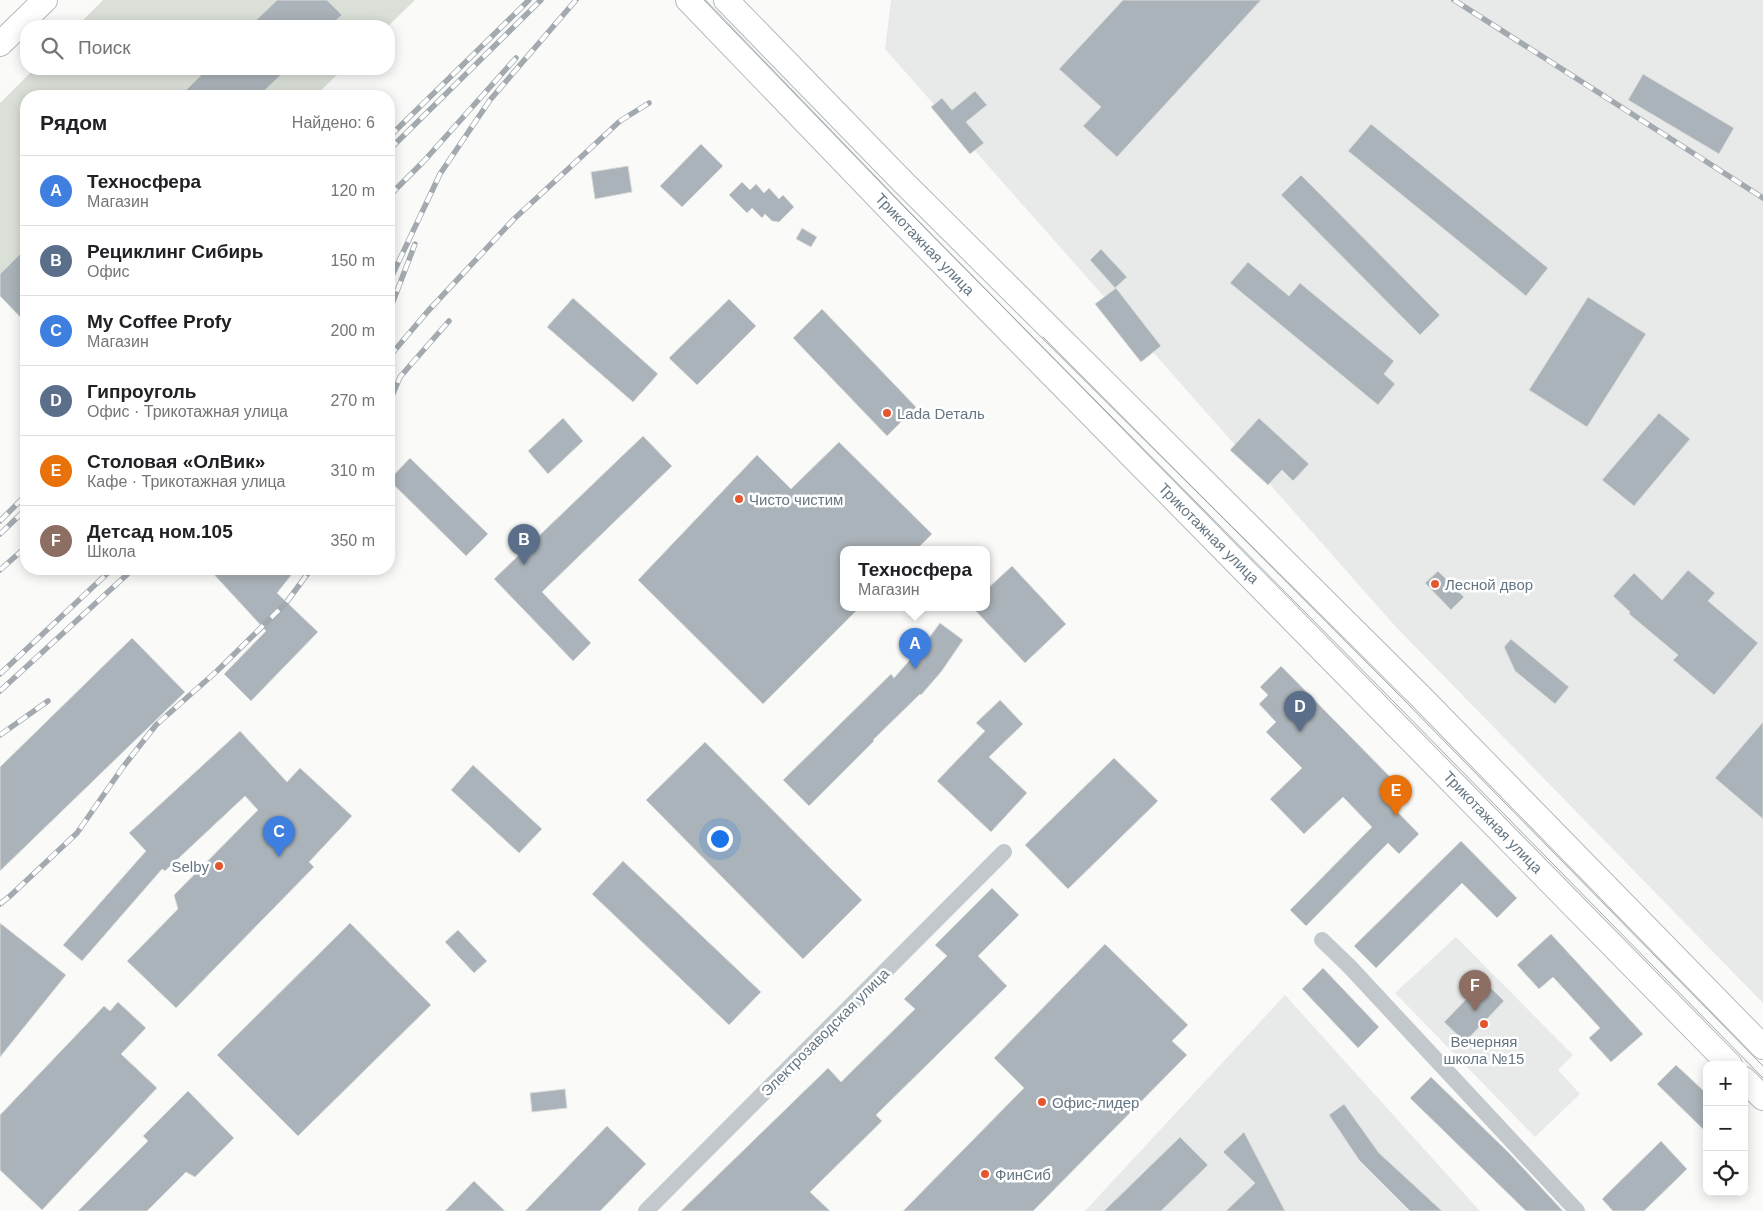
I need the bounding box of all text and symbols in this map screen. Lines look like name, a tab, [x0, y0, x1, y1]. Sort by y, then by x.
search box	[20, 20, 395, 75]
icon: search	[38, 34, 66, 62]
text: Поиск	[78, 37, 131, 58]
text: Рядом	[40, 111, 107, 134]
text: Найдено: 6	[292, 114, 375, 131]
text: Техносфера	[87, 171, 201, 192]
text: A	[50, 182, 62, 199]
text: 120 m	[331, 182, 375, 199]
street label: Трикотажная улица	[872, 190, 978, 299]
text: Магазин	[87, 193, 149, 210]
text: Рециклинг Сибирь	[87, 241, 263, 262]
text: B	[50, 252, 62, 269]
text: 150 m	[331, 252, 375, 269]
text: Офис	[87, 263, 130, 280]
text: My Coffee Profy	[87, 311, 232, 332]
text: C	[50, 322, 62, 339]
text: 200 m	[331, 322, 375, 339]
text: Магазин	[87, 333, 149, 350]
text: Гипроуголь	[87, 381, 197, 402]
text: D	[50, 392, 62, 409]
text: 270 m	[331, 392, 375, 409]
text: Офис · Трикотажная улица	[87, 403, 288, 420]
place label: Lada Dеталь	[897, 405, 985, 422]
marker: Lada Dеталь	[881, 407, 893, 419]
text: Столовая «ОлВик»	[87, 451, 265, 472]
text: E	[51, 462, 61, 479]
text: 310 m	[331, 462, 375, 479]
text: Кафе · Трикотажная улица	[87, 473, 286, 490]
street label: Трикотажная улица	[1155, 479, 1263, 587]
place label: Чисто чистим	[749, 491, 843, 508]
marker: Чисто чистим	[733, 493, 745, 505]
text: Детсад ном.105	[87, 521, 233, 542]
pin: B	[508, 524, 540, 565]
text: F	[51, 532, 61, 549]
text: 350 m	[331, 532, 375, 549]
text: Школа	[87, 543, 136, 560]
popup	[840, 546, 990, 611]
text: Техносфера	[858, 559, 972, 580]
place label: Лесной двор	[1445, 576, 1533, 593]
marker: Лесной двор	[1429, 578, 1441, 590]
text: Магазин	[858, 581, 920, 598]
pin: A	[899, 628, 931, 669]
pin: D	[1284, 691, 1316, 732]
street label: Трикотажная улица	[1440, 768, 1546, 877]
pin: E	[1380, 775, 1412, 816]
pin: C	[263, 816, 295, 857]
your location	[707, 826, 733, 852]
place label: Selby	[171, 858, 209, 875]
marker: Selby	[213, 860, 225, 872]
street label: Электрозаводская улица	[758, 964, 893, 1099]
pin: F	[1459, 970, 1491, 1011]
marker: Вечерняя школа №15	[1478, 1018, 1490, 1030]
place label: Вечерняя школа №15	[1444, 1033, 1524, 1067]
map controls	[1703, 1061, 1748, 1196]
button: +	[1703, 1061, 1748, 1106]
place label: Офис-лидер	[1052, 1094, 1139, 1111]
marker: Офис-лидер	[1036, 1096, 1048, 1108]
button: −	[1703, 1106, 1748, 1151]
button: locate	[1703, 1151, 1748, 1196]
place label: ФинСиб	[995, 1166, 1051, 1183]
marker: ФинСиб	[979, 1168, 991, 1180]

